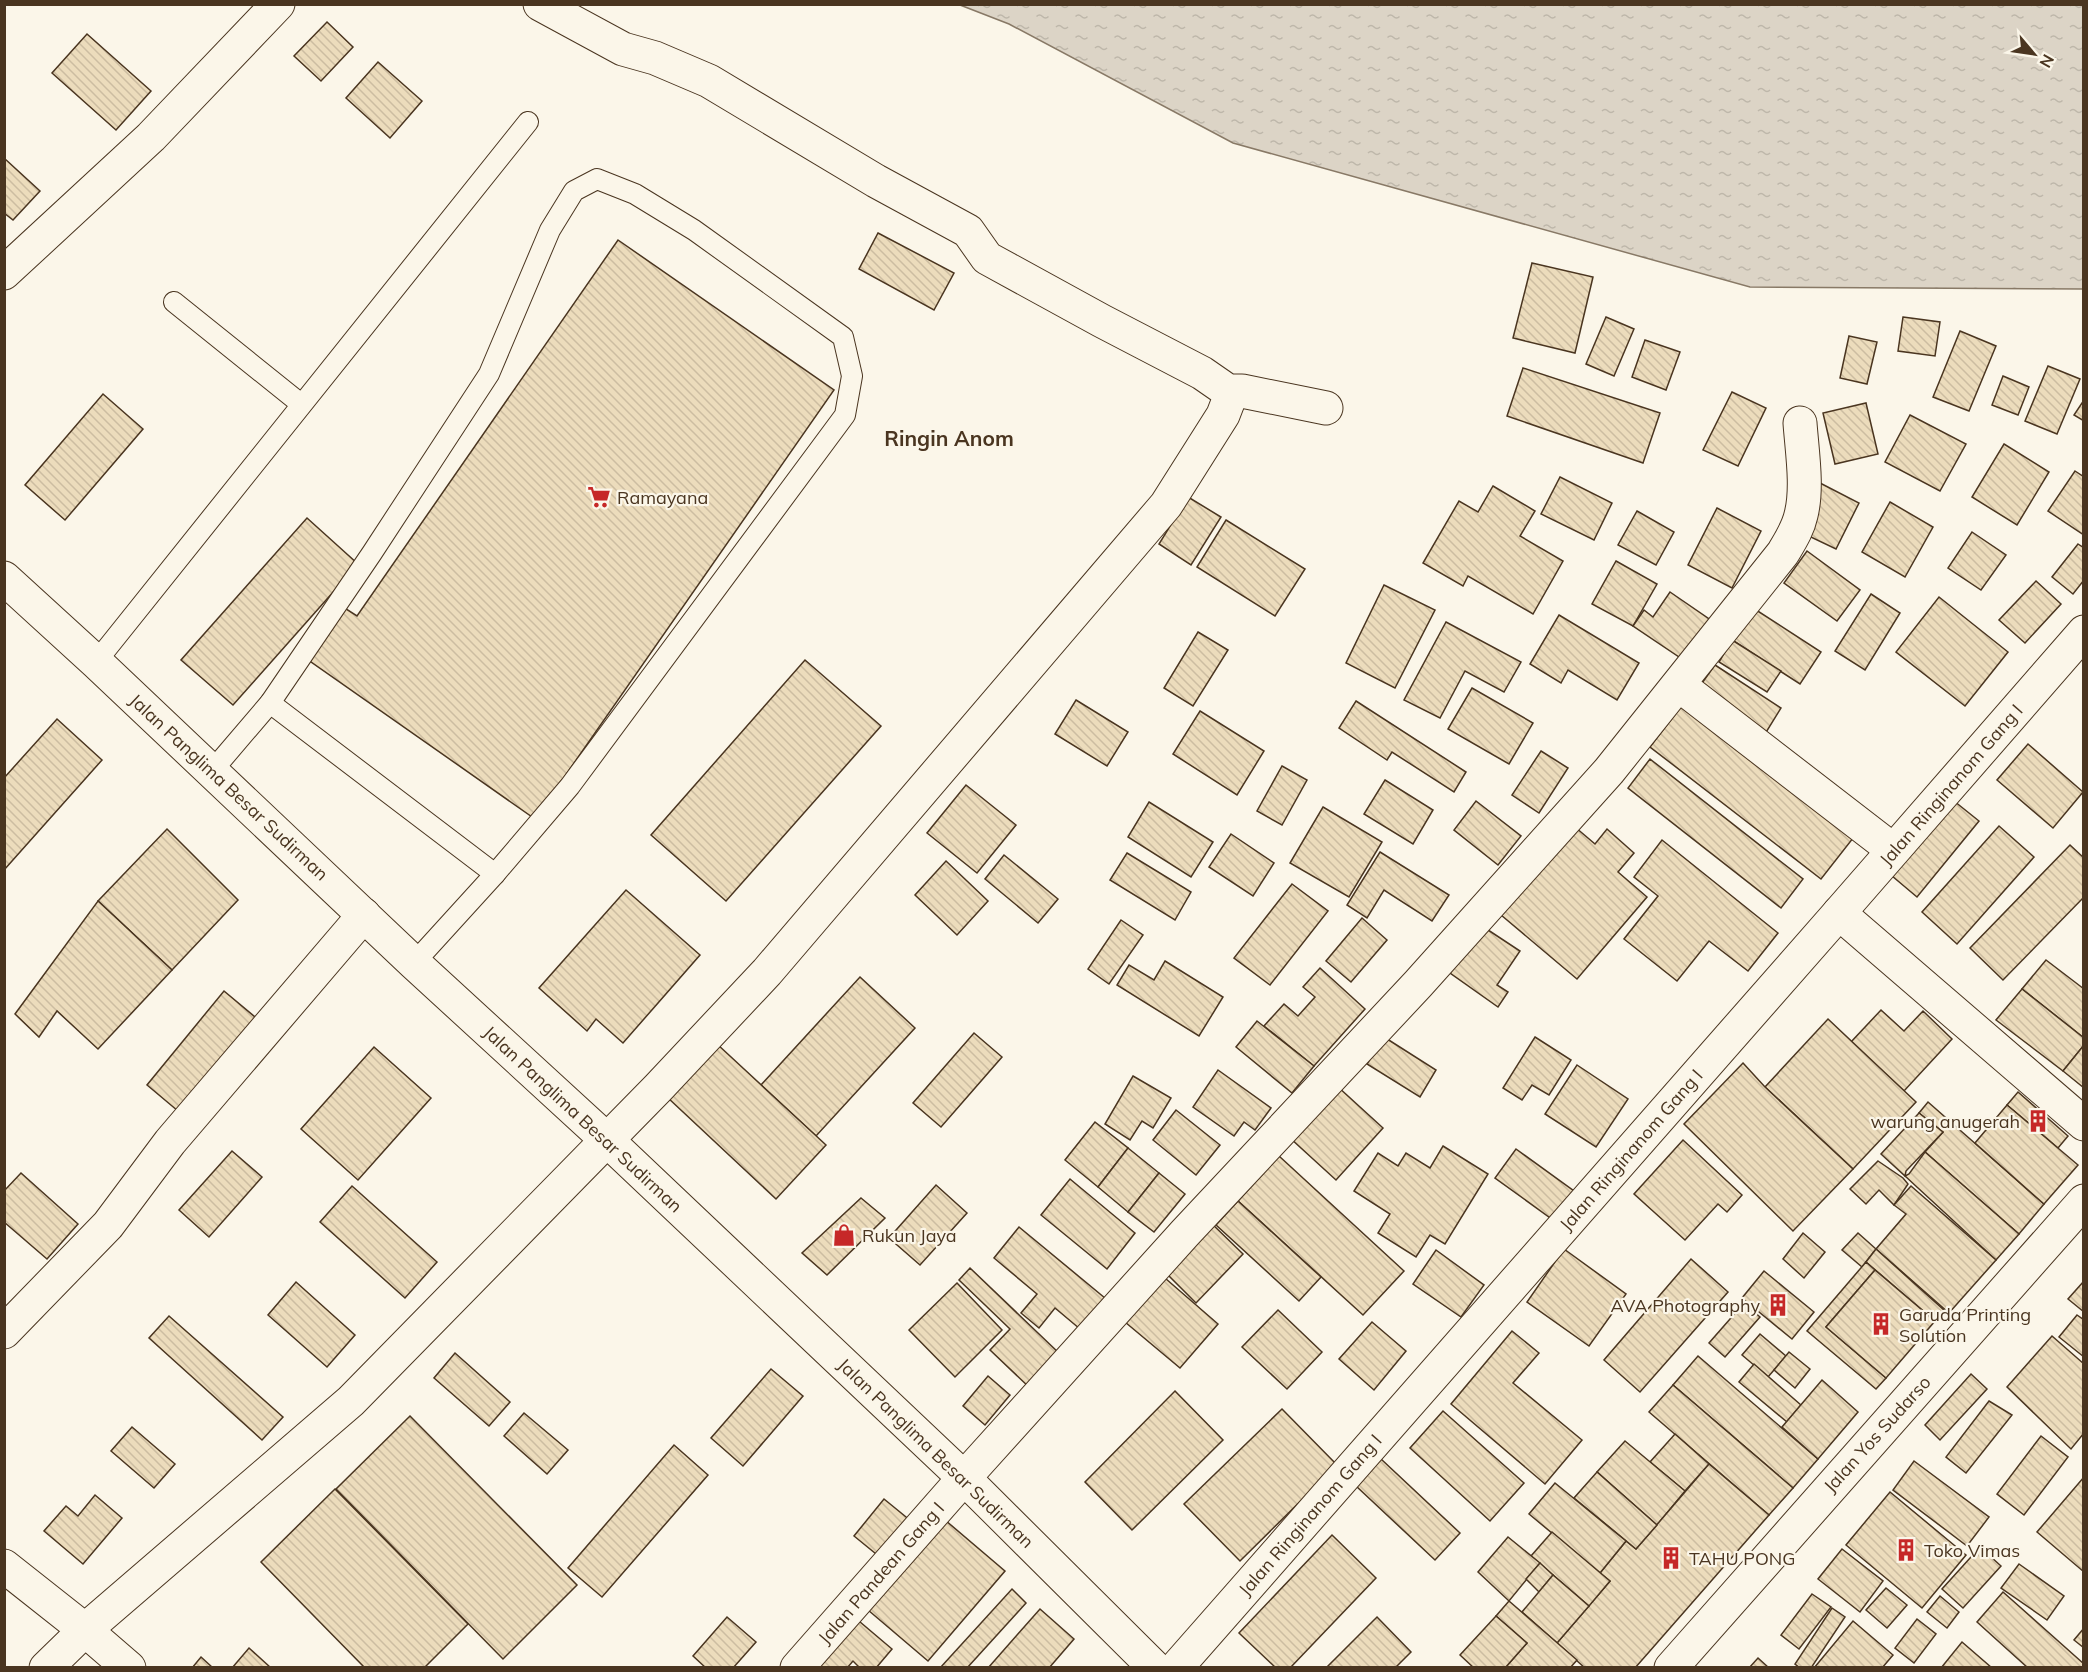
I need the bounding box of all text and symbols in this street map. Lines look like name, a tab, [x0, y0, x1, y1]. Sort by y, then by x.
north arrow	[2004, 24, 2064, 84]
text: N	[2035, 51, 2059, 71]
district label: Ringin Anom	[884, 425, 1014, 451]
supermarket icon: Ramayana	[586, 484, 612, 510]
place label: Ramayana	[617, 486, 708, 509]
street label: Jalan Panglima Besar Sudirman	[125, 689, 333, 885]
street label: Jalan Ringinanom Gang I	[1874, 699, 2028, 871]
street label: Jalan Panglima Besar Sudirman	[479, 1021, 687, 1217]
street label: Jalan Ringinanom Gang I	[1554, 1064, 1708, 1236]
building icon: warung anugerah	[2025, 1108, 2051, 1134]
place label: warung anugerah	[1871, 1110, 2020, 1133]
shop icon: Rukun Jaya	[831, 1222, 857, 1248]
place label: Rukun Jaya	[862, 1224, 957, 1247]
building icon: AVA Photography	[1765, 1292, 1791, 1318]
place label: AVA Photography	[1610, 1294, 1760, 1317]
place label: Garuda Printing Solution	[1899, 1303, 2031, 1347]
building icon: Garuda Printing Solution	[1868, 1311, 1894, 1337]
street label: Jalan Panglima Besar Sudirman	[833, 1353, 1039, 1553]
street label: Jalan Yos Sudarso	[1818, 1371, 1936, 1497]
street label: Jalan Ringinanom Gang I	[1233, 1429, 1387, 1601]
street label: Jalan Pandean Gang I	[813, 1497, 949, 1649]
building icon: Toko Vimas	[1893, 1537, 1919, 1563]
place label: Toko Vimas	[1924, 1539, 2020, 1562]
building icon: TAHU PONG	[1658, 1545, 1684, 1571]
place label: TAHU PONG	[1689, 1547, 1795, 1570]

